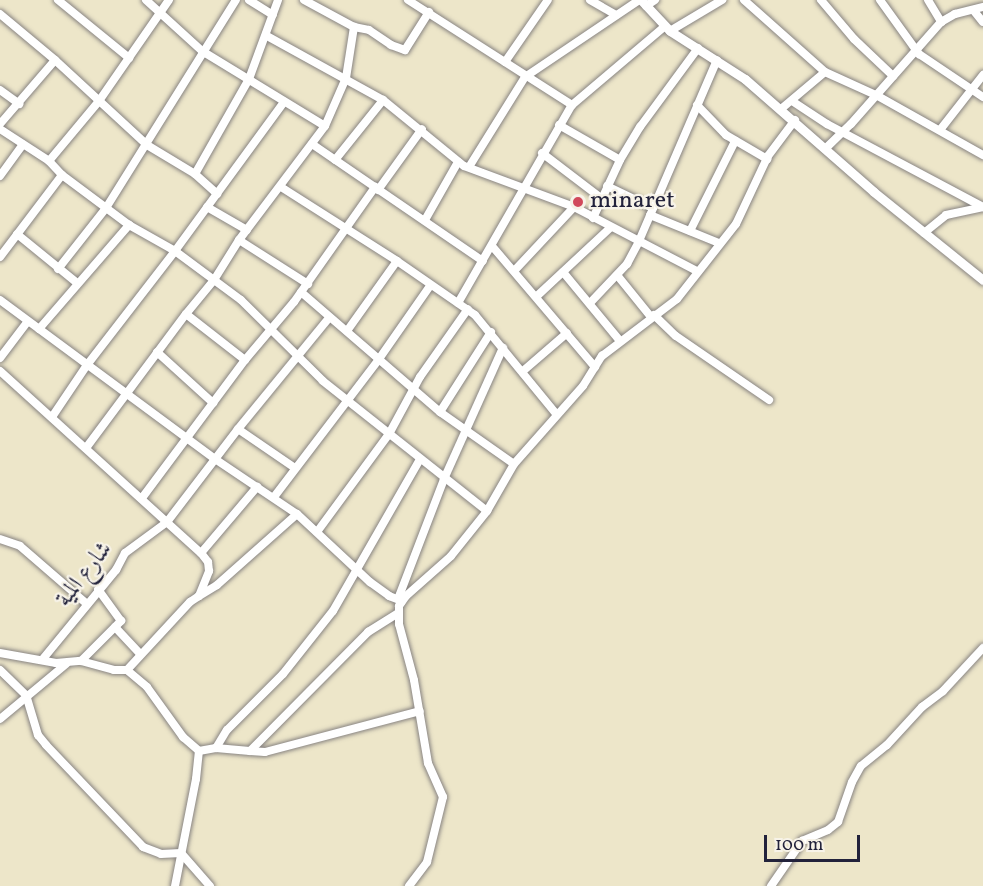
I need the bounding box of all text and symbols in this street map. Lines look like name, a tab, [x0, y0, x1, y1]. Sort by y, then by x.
place label: minaret	[590, 188, 675, 216]
marker: minaret	[571, 195, 585, 209]
street label: شارع المية	[51, 537, 119, 613]
scale bar	[767, 823, 863, 861]
text: 100 m	[775, 833, 824, 858]

